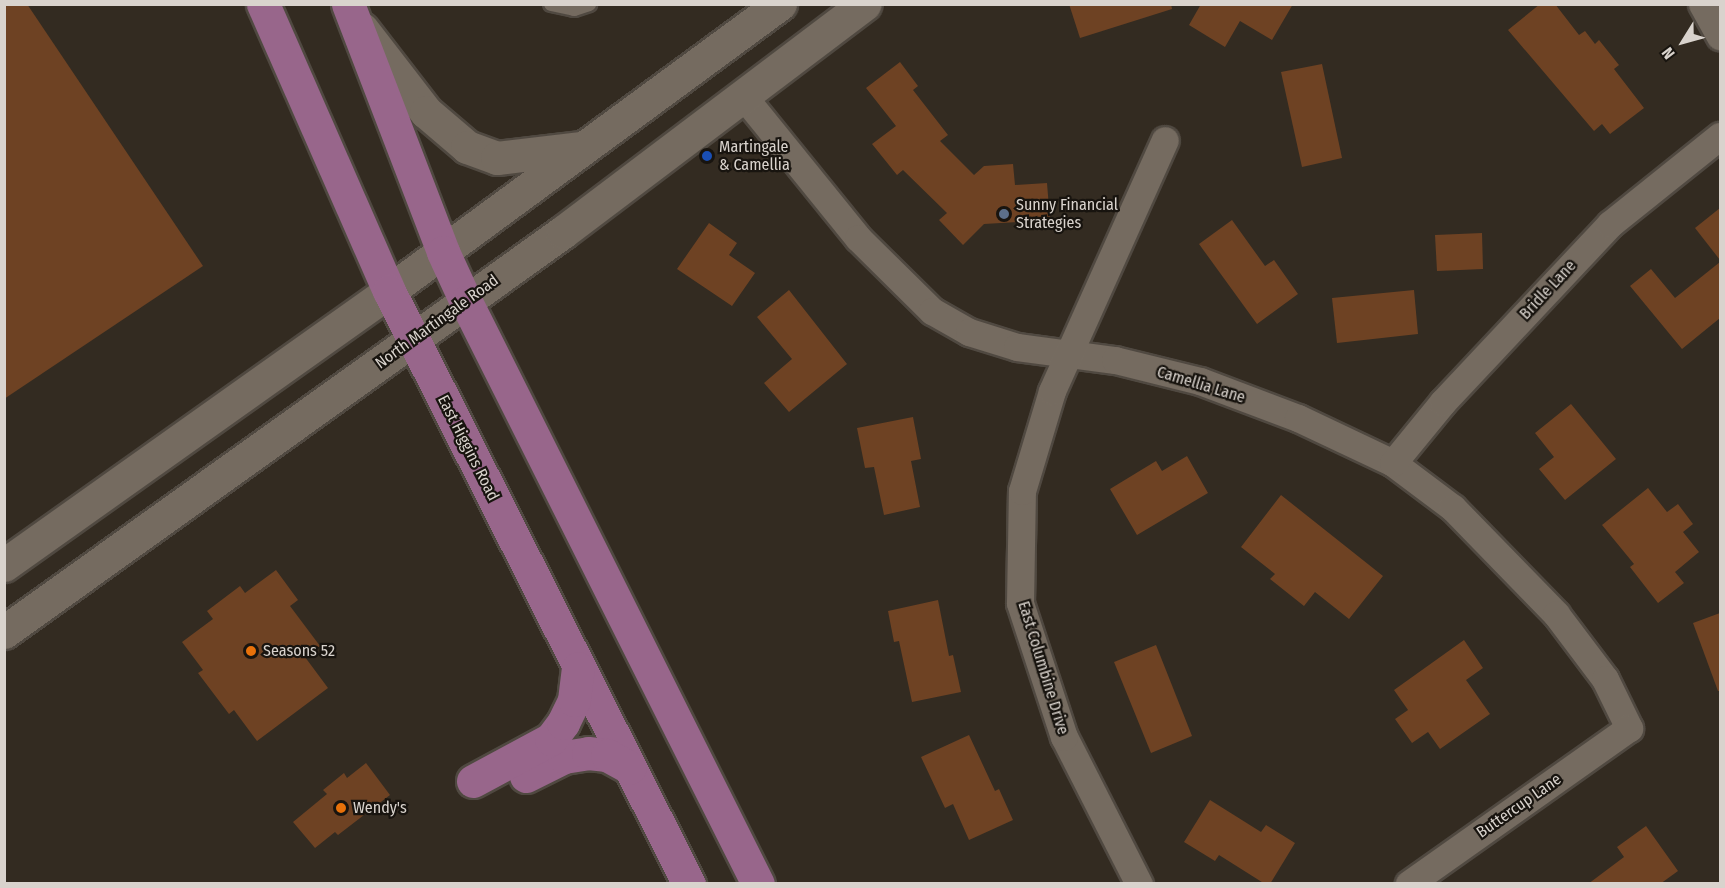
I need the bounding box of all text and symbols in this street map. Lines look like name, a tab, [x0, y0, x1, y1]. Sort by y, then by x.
north arrow	[1653, 12, 1713, 72]
text: N	[1658, 44, 1679, 63]
place label: Martingale & Camellia	[719, 137, 790, 175]
marker: Martingale & Camellia	[700, 149, 714, 163]
place label: Sunny Financial Strategies	[1016, 195, 1118, 233]
marker: Sunny Financial Strategies	[997, 207, 1011, 221]
street label: Bridle Lane	[1516, 256, 1580, 324]
street label: North Martingale Road	[372, 271, 502, 373]
street label: Camellia Lane	[1155, 362, 1247, 408]
street label: East Higgins Road	[433, 392, 503, 504]
street label: East Columbine Drive	[1014, 599, 1072, 737]
place label: Seasons 52	[263, 641, 335, 661]
marker: Seasons 52	[244, 644, 258, 658]
street label: Buttercup Lane	[1473, 770, 1565, 842]
place label: Wendy's	[353, 798, 407, 818]
marker: Wendy's	[334, 801, 348, 815]

